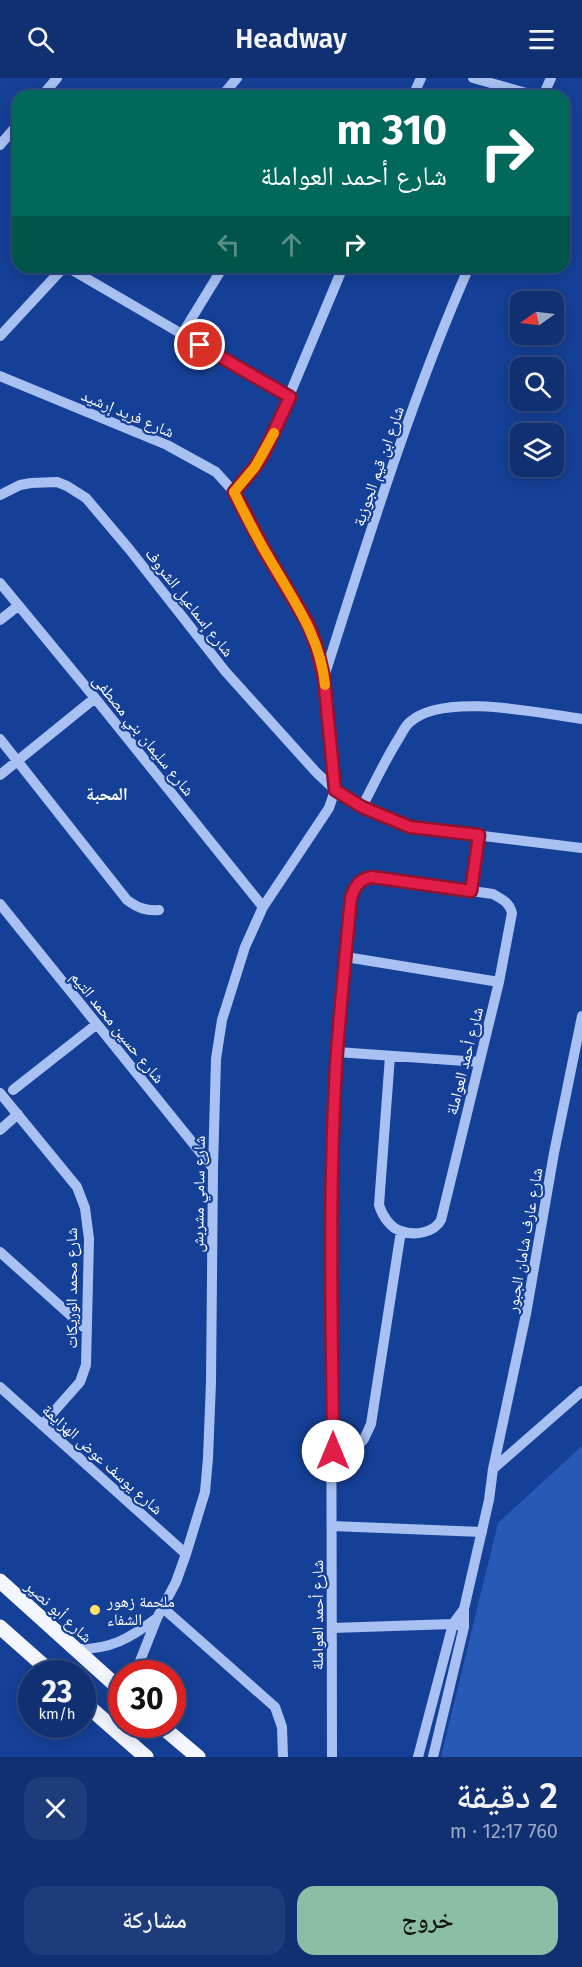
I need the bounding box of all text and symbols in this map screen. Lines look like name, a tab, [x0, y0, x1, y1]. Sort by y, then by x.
icon: search	[24, 23, 57, 56]
text: Headway	[235, 23, 347, 55]
icon: menu	[525, 23, 558, 56]
text: 310 m	[337, 105, 447, 155]
icon: right	[468, 114, 546, 192]
text: شارع أحمد العواملة	[260, 160, 447, 192]
icon: left	[212, 228, 245, 261]
icon: ahead	[275, 228, 308, 261]
icon: right	[338, 228, 371, 261]
north arrow	[510, 291, 564, 345]
map controls	[510, 291, 564, 477]
pin	[174, 319, 225, 370]
icon: arrive	[183, 328, 216, 361]
button: search	[510, 357, 564, 411]
street label: شارع فريد إرشيد	[78, 385, 177, 442]
street label: شارع ابن قيم الجوزية	[349, 404, 409, 529]
button: layers	[510, 423, 564, 477]
street label: شارع إسماعيل الشروف	[141, 544, 238, 661]
street label: شارع سليمان بني مصطفى	[87, 671, 198, 802]
district label: المحبة	[86, 783, 128, 805]
street label: شارع حسين محمد التيم	[66, 968, 169, 1088]
street label: شارع أحمد العواملة	[442, 1005, 488, 1117]
street label: شارع سامي مشربش	[188, 1135, 212, 1253]
street label: شارع عارف شامان الجبور	[502, 1166, 548, 1315]
street label: شارع محمد الوريكات	[62, 1227, 82, 1349]
street label: شارع يوسف عوض الهزايمة	[38, 1400, 167, 1519]
position arrow	[301, 1419, 365, 1483]
street label: شارع أحمد العواملة	[308, 1560, 328, 1670]
street label: شارع أبو نصير	[20, 1576, 96, 1647]
place label: ملحمة زهور الشفاء	[106, 1592, 175, 1629]
marker: ملحمة زهور الشفاء	[88, 1603, 102, 1617]
speed limit sign: 30	[108, 1660, 186, 1738]
text: 23	[42, 1674, 72, 1710]
text: km/h	[38, 1705, 76, 1723]
text: 2 دقيقة	[456, 1774, 558, 1818]
button: close	[24, 1777, 87, 1840]
text: 760 m · 12:17	[450, 1819, 558, 1843]
button: مشاركة	[24, 1886, 285, 1955]
button: خروج	[297, 1886, 558, 1955]

